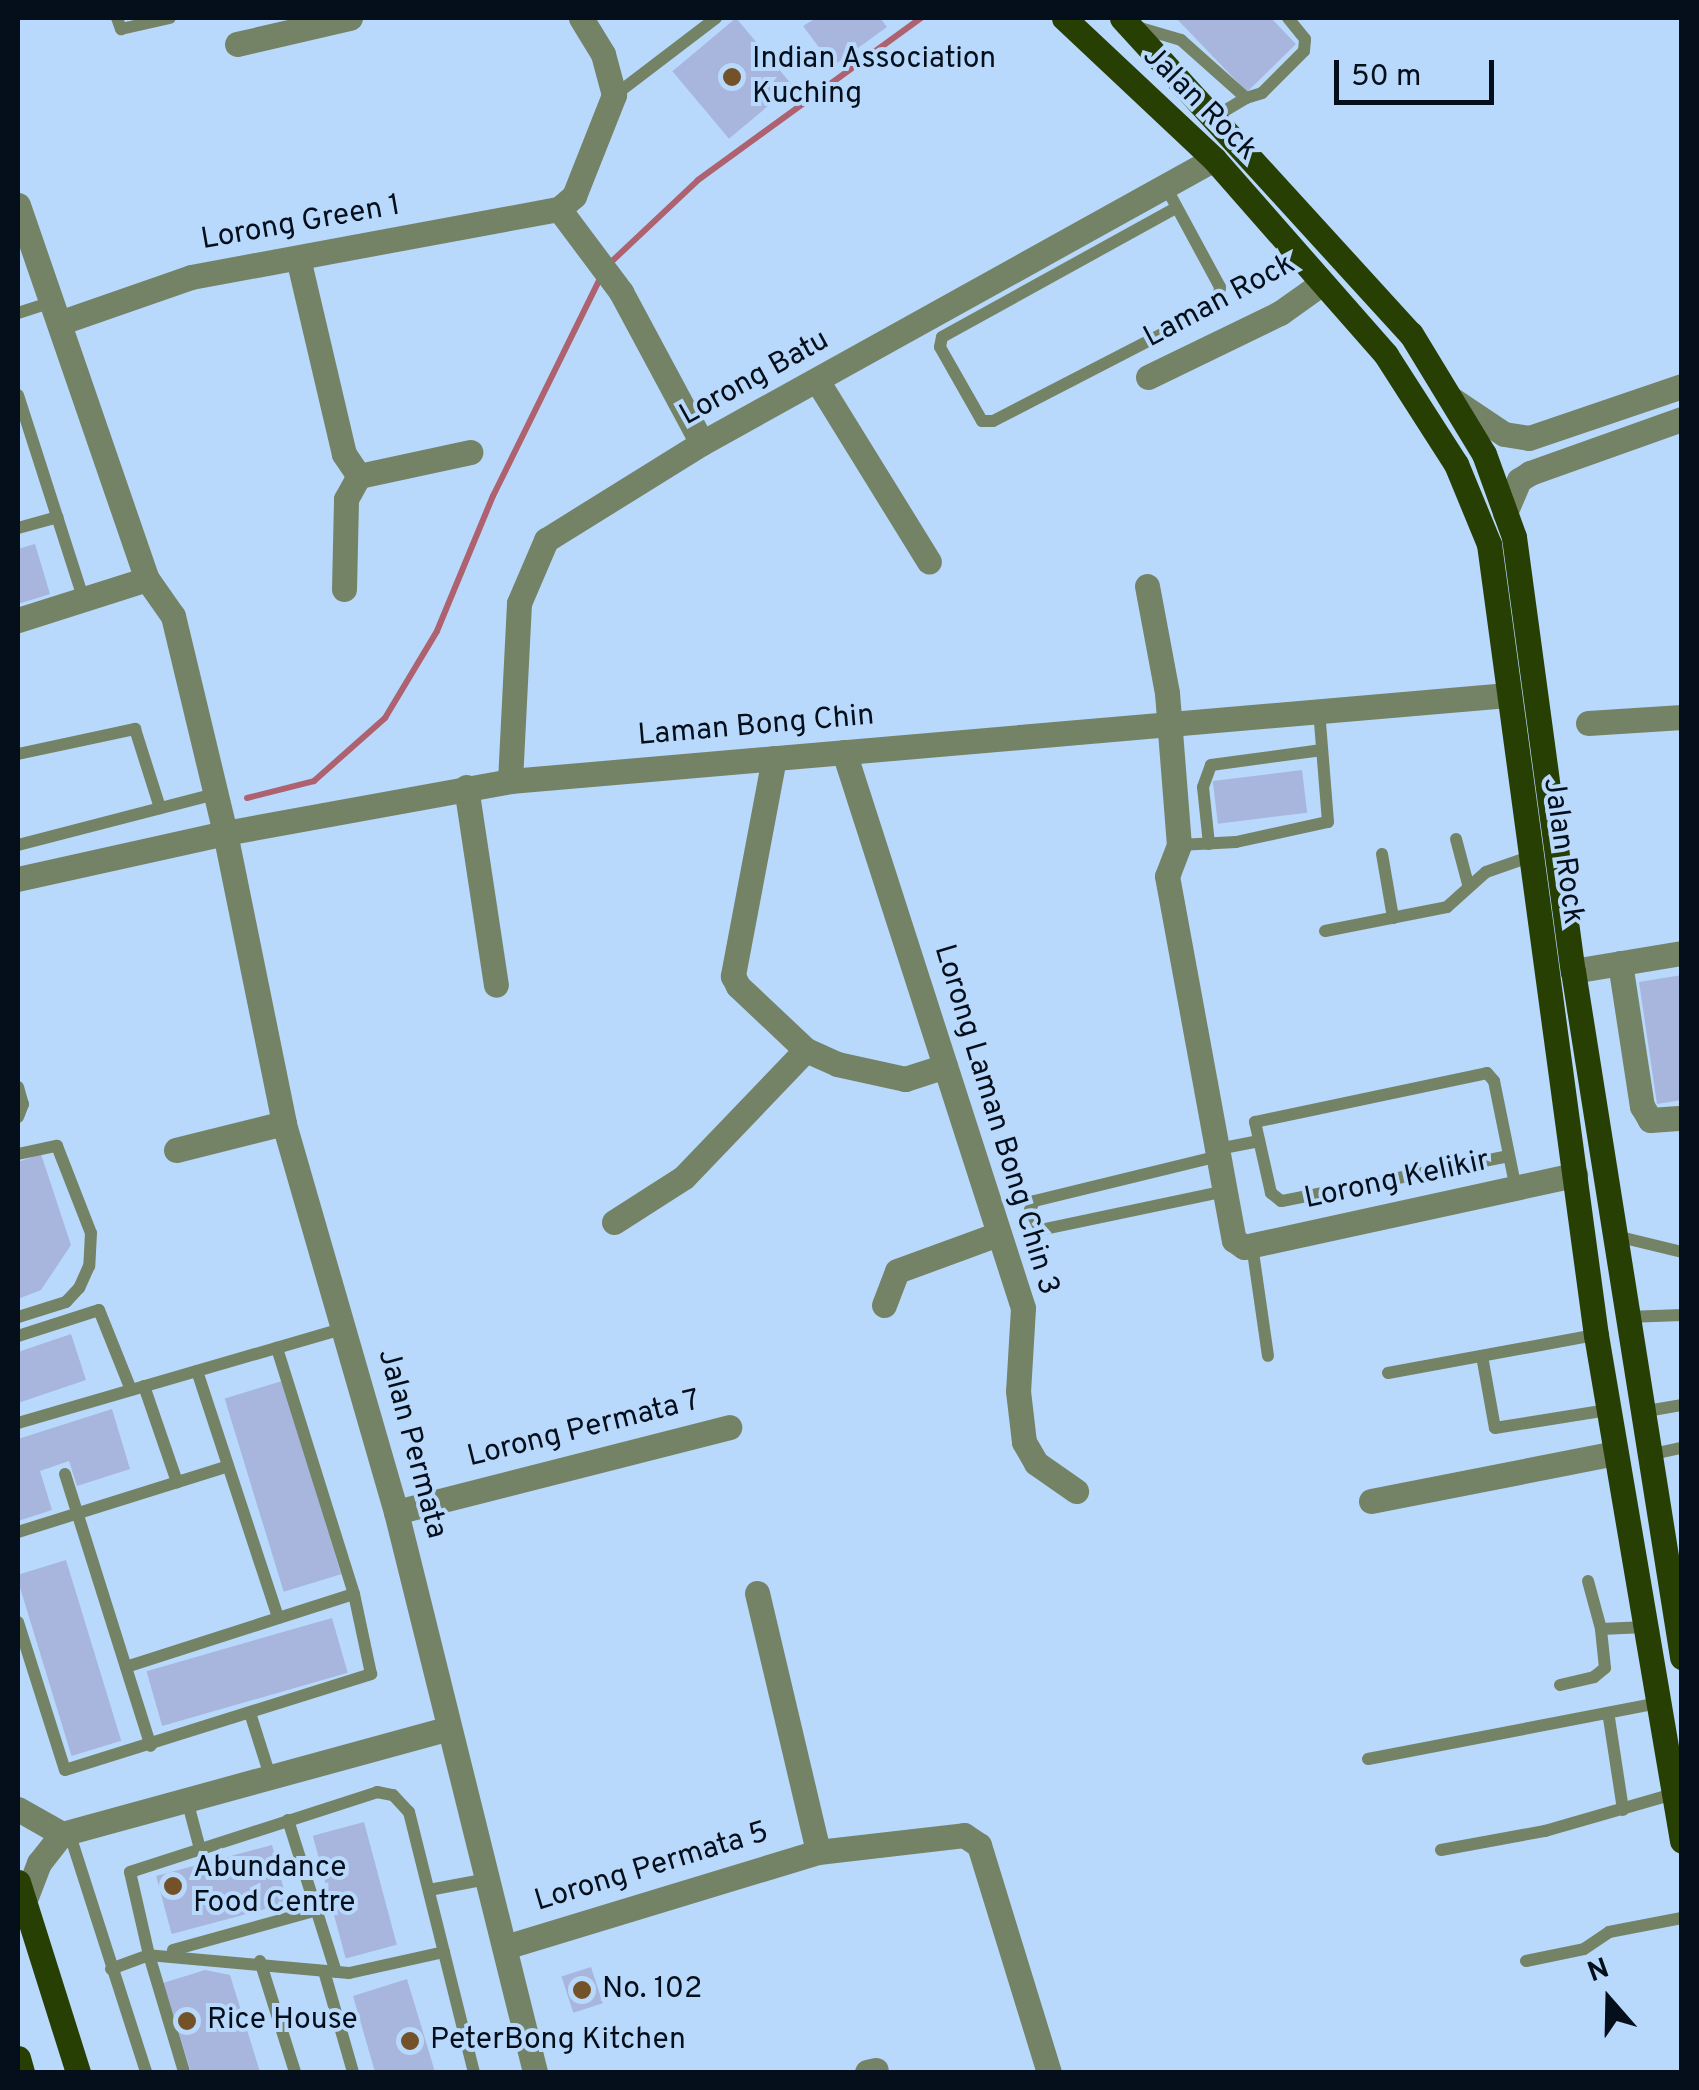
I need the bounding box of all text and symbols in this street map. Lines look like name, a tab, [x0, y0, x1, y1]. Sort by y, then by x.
street label: Jalan Rock	[1134, 39, 1264, 169]
scale bar	[1339, 40, 1499, 102]
place label: Indian Association Kuching	[752, 42, 997, 112]
text: 50 m	[1351, 59, 1421, 96]
marker: Indian Association Kuching	[721, 66, 743, 88]
street label: Lorong Green 1	[198, 189, 404, 259]
street label: Laman Rock	[1138, 247, 1302, 357]
street label: Lorong Batu	[674, 323, 836, 435]
street label: Laman Bong Chin	[636, 699, 876, 755]
street label: Jalan Rock	[1534, 775, 1590, 927]
street label: Lorong Laman Bong Chin 3	[925, 940, 1065, 1300]
street label: Lorong Kelikir	[1301, 1144, 1493, 1218]
street label: Jalan Permata	[368, 1345, 454, 1543]
street label: Lorong Permata 7	[463, 1384, 705, 1476]
street label: Lorong Permata 5	[531, 1815, 773, 1921]
place label: Abundance Food Centre	[193, 1851, 355, 1922]
marker: Abundance Food Centre	[162, 1875, 184, 1897]
north arrow	[1559, 1950, 1659, 2050]
text: N	[1583, 1951, 1614, 1992]
place label: No. 102	[602, 1972, 702, 2008]
marker: No. 102	[571, 1979, 593, 2001]
place label: Rice House	[207, 2003, 358, 2039]
marker: Rice House	[176, 2010, 198, 2032]
place label: PeterBong Kitchen	[430, 2023, 686, 2059]
marker: PeterBong Kitchen	[399, 2030, 421, 2052]

